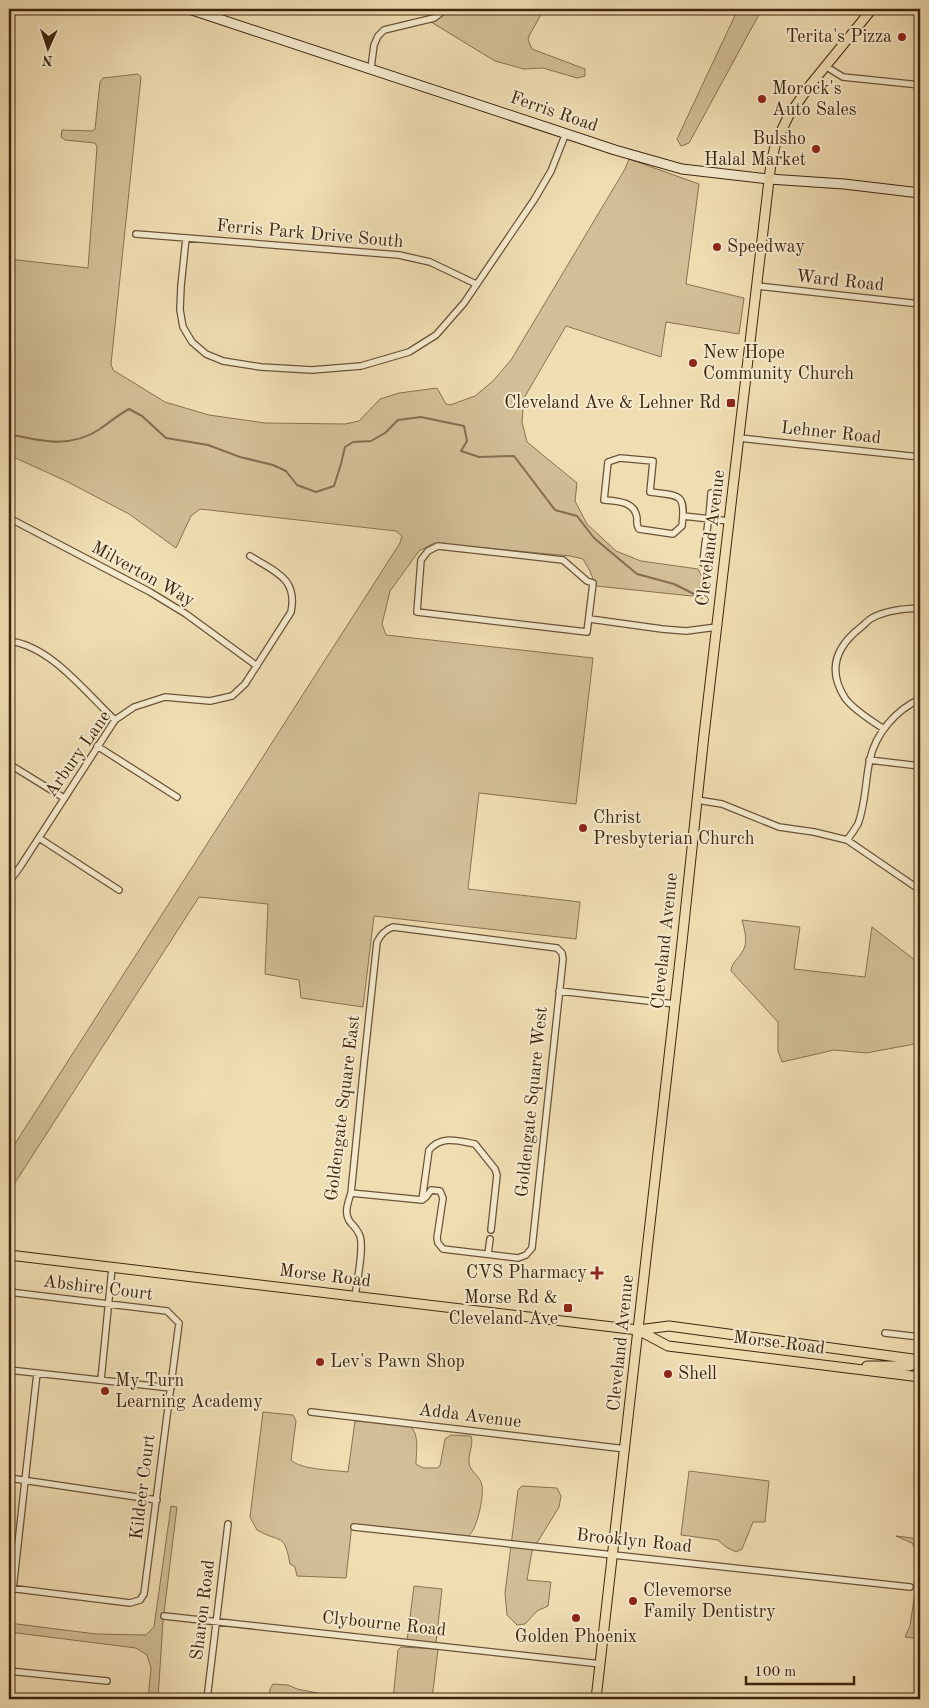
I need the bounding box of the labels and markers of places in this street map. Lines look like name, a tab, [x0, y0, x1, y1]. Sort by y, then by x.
place label: Terita's Pizza	[786, 28, 892, 46]
marker: Terita's Pizza	[896, 31, 908, 43]
place label: Morock's Auto Sales	[772, 80, 857, 119]
marker: Morock's Auto Sales	[756, 93, 768, 105]
place label: Bulsho Halal Market	[704, 130, 806, 169]
marker: Bulsho Halal Market	[810, 143, 822, 155]
place label: Speedway	[727, 238, 805, 256]
marker: Speedway	[711, 241, 723, 253]
place label: New Hope Community Church	[703, 344, 854, 383]
marker: New Hope Community Church	[687, 357, 699, 369]
place label: Cleveland Ave & Lehner Rd	[504, 394, 721, 412]
marker: Cleveland Ave & Lehner Rd	[725, 397, 737, 409]
place label: Christ Presbyterian Church	[593, 809, 755, 848]
marker: Christ Presbyterian Church	[577, 822, 589, 834]
place label: CVS Pharmacy	[466, 1264, 587, 1282]
marker: CVS Pharmacy	[591, 1267, 603, 1279]
place label: Morse Rd & Cleveland Ave	[448, 1289, 558, 1328]
marker: Morse Rd & Cleveland Ave	[562, 1302, 574, 1314]
place label: Lev's Pawn Shop	[330, 1353, 465, 1371]
marker: Lev's Pawn Shop	[314, 1356, 326, 1368]
place label: Shell	[678, 1365, 717, 1383]
marker: Shell	[662, 1368, 674, 1380]
place label: My Turn Learning Academy	[115, 1372, 263, 1411]
marker: My Turn Learning Academy	[99, 1385, 111, 1397]
place label: Clevemorse Family Dentistry	[643, 1582, 776, 1621]
marker: Clevemorse Family Dentistry	[627, 1595, 639, 1607]
marker: Golden Phoenix	[570, 1612, 582, 1624]
place label: Golden Phoenix	[515, 1628, 637, 1646]

